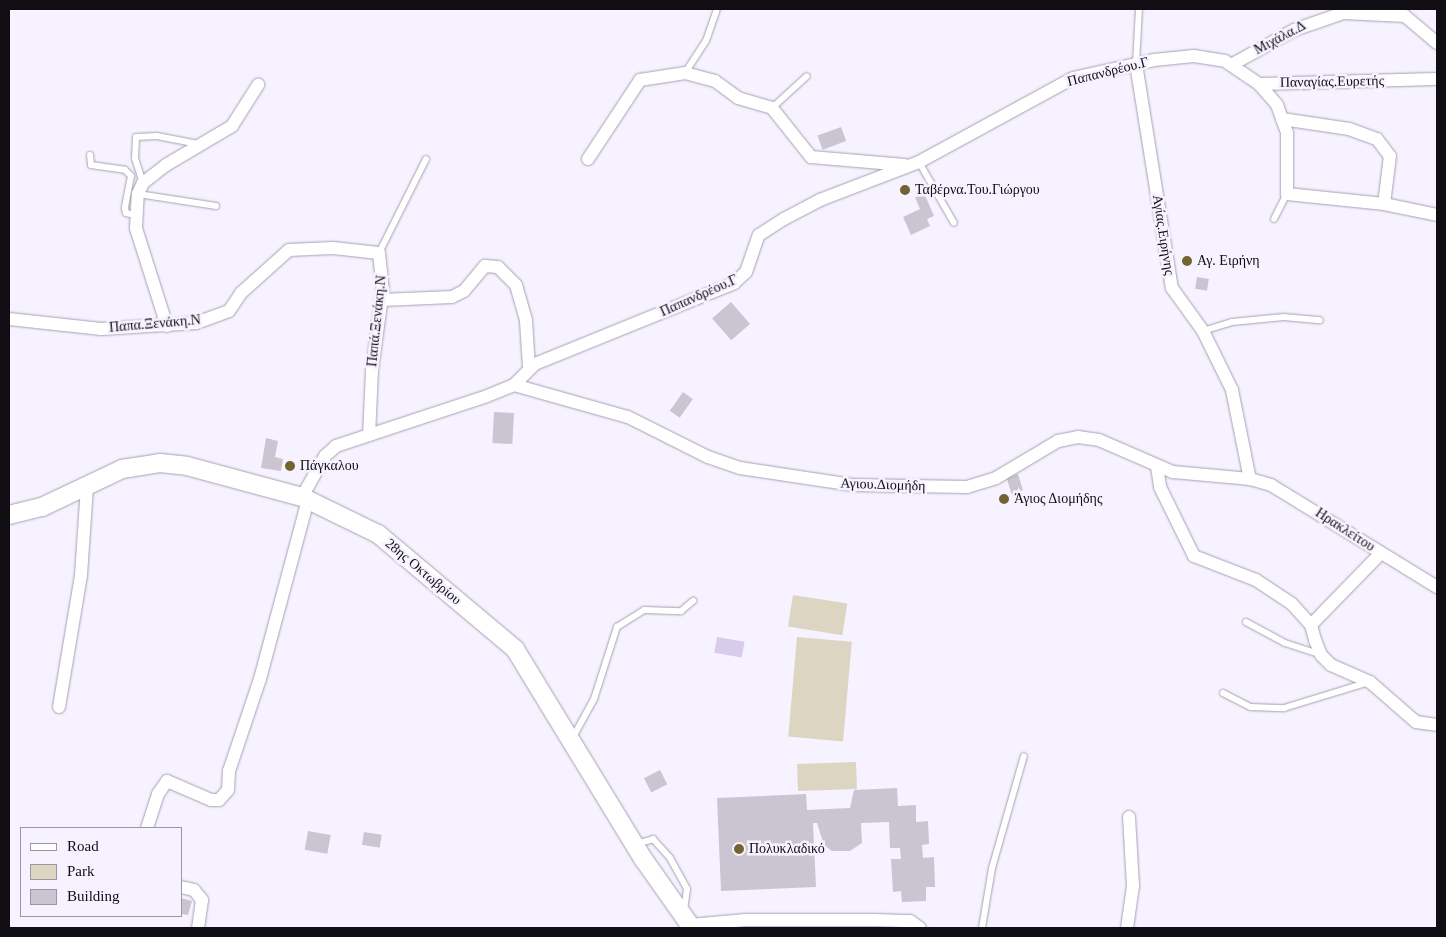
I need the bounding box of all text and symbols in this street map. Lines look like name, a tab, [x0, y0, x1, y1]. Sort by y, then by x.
street label: Μιχάλα.Δ	[1251, 17, 1309, 59]
street label: Παπανδρέου.Γ	[1066, 54, 1150, 90]
street label: Παναγίας.Ευρετής	[1280, 73, 1384, 91]
place label: Ταβέρνα.Του.Γιώργου	[915, 182, 1040, 198]
marker: Ταβέρνα.Του.Γιώργου	[899, 184, 911, 196]
street label: Αγίας.Ειρήνης	[1148, 194, 1178, 276]
place label: Αγ. Ειρήνη	[1197, 253, 1260, 269]
marker: Αγ. Ειρήνη	[1181, 255, 1193, 267]
street label: Παπανδρέου.Γ	[658, 271, 740, 321]
street label: Παπά.Ξενάκη.Ν	[364, 274, 390, 368]
street label: Παπα.Ξενάκη.Ν	[109, 312, 201, 336]
place label: Πάγκαλου	[300, 458, 359, 474]
marker: Πάγκαλου	[284, 460, 296, 472]
street label: Αγιου.Διομήδη	[840, 475, 926, 495]
place label: Άγιος Διομήδης	[1014, 491, 1103, 507]
marker: Άγιος Διομήδης	[998, 493, 1010, 505]
street label: Ηρακλείτου	[1312, 505, 1378, 555]
street label: 28ης Οκτωβρίου	[382, 535, 464, 609]
legend	[20, 827, 182, 917]
text: Road	[67, 838, 99, 854]
place label: Πολυκλαδικό	[749, 841, 825, 857]
marker: Πολυκλαδικό	[733, 843, 745, 855]
text: Park	[67, 863, 95, 879]
text: Building	[67, 888, 120, 904]

